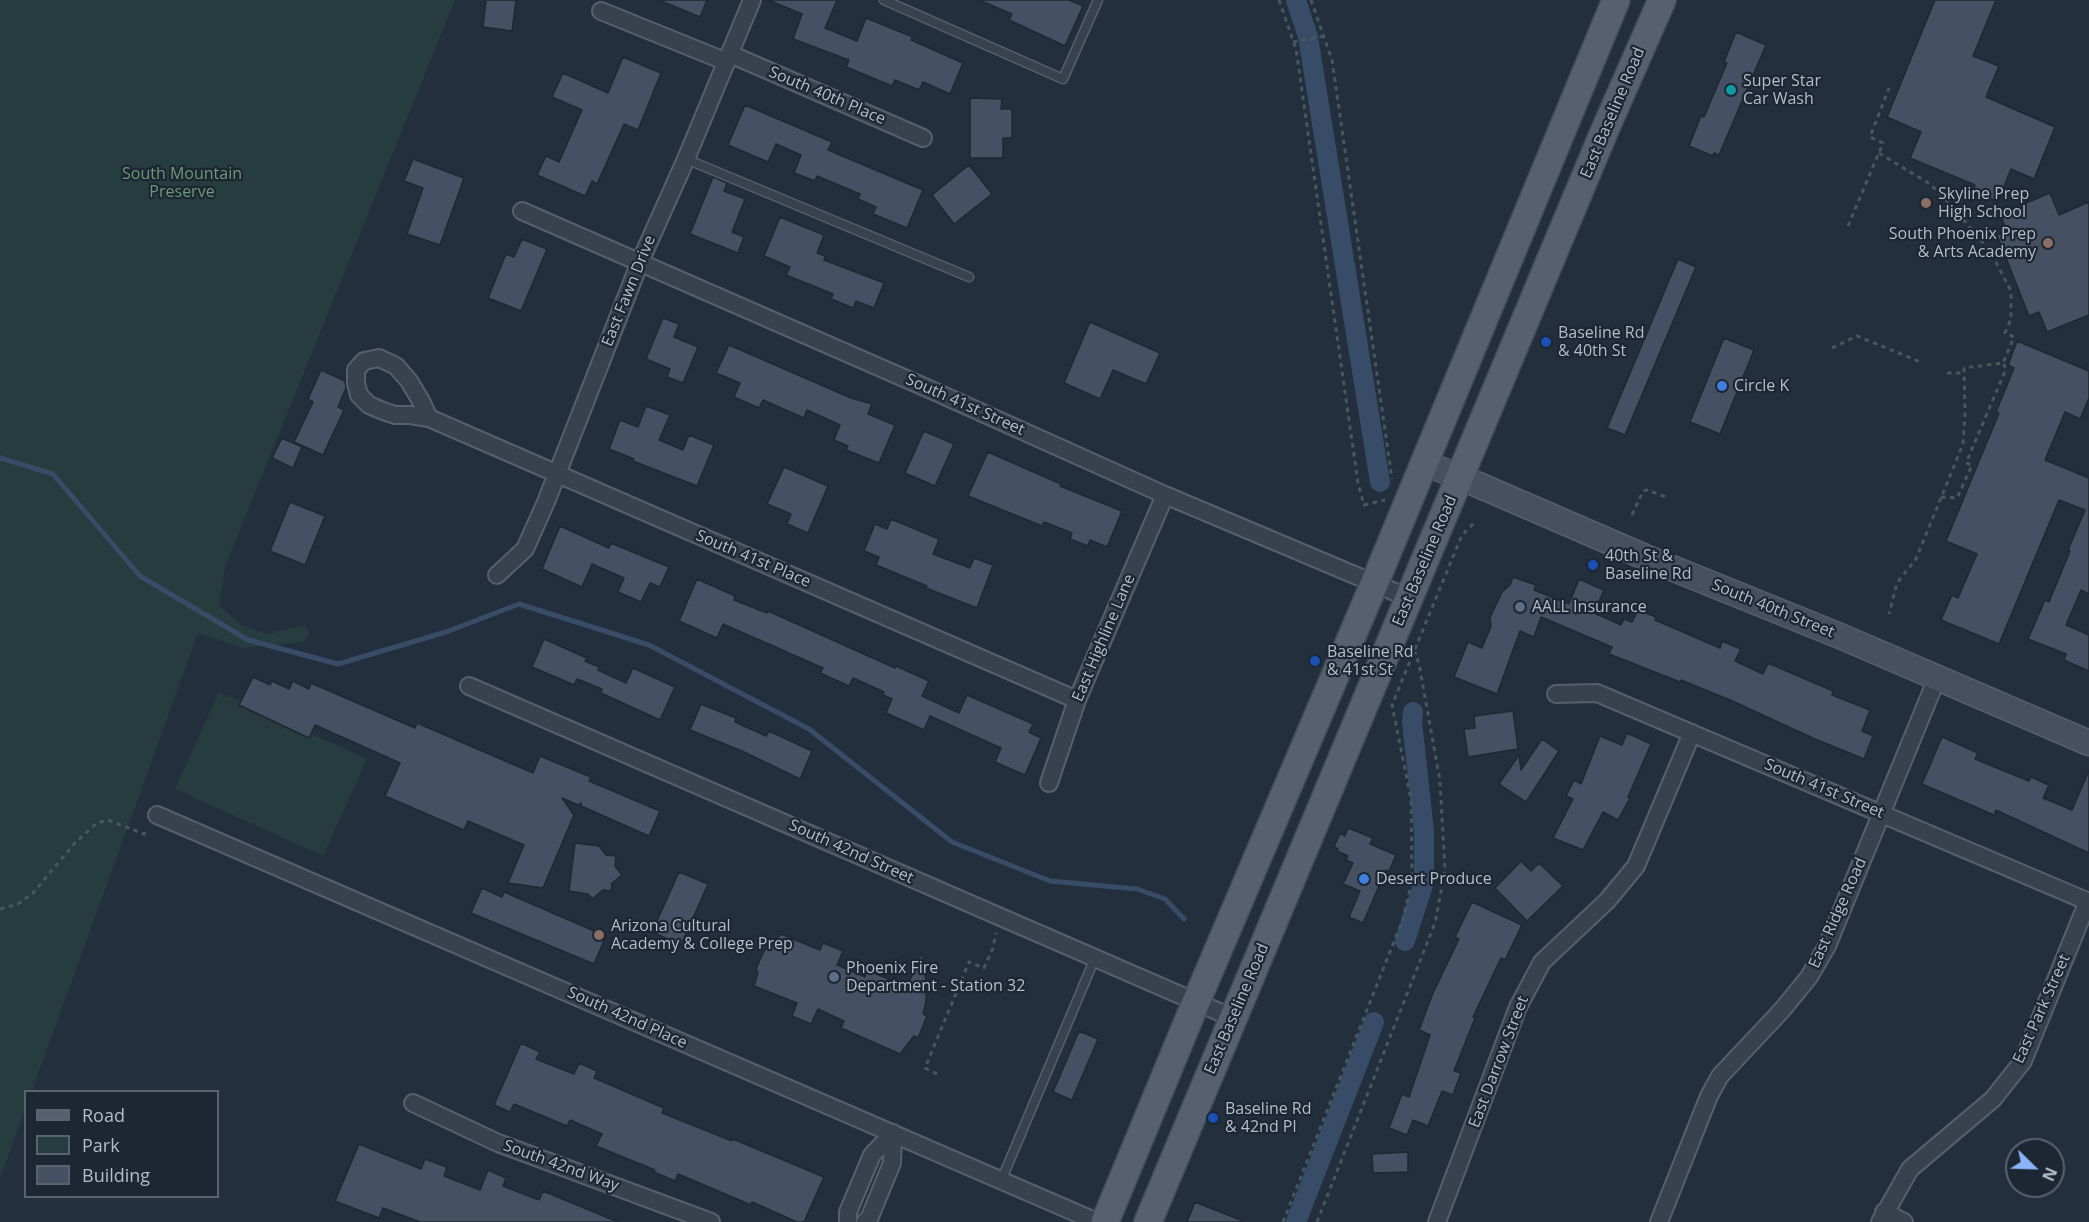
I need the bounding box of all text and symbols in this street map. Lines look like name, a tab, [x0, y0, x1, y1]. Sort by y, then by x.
street label: East Baseline Road	[1577, 45, 1649, 181]
street label: South 40th Place	[766, 63, 888, 129]
place label: Super Star Car Wash	[1743, 71, 1821, 109]
marker: Super Star Car Wash	[1724, 83, 1738, 97]
park label: South Mountain Preserve	[122, 164, 242, 202]
place label: Skyline Prep High School	[1938, 184, 2029, 222]
marker: Skyline Prep High School	[1919, 196, 1933, 210]
place label: South Phoenix Prep & Arts Academy	[1889, 224, 2036, 262]
street label: East Fawn Drive	[598, 233, 660, 349]
marker: South Phoenix Prep & Arts Academy	[2041, 236, 2055, 250]
place label: Baseline Rd & 40th St	[1558, 323, 1645, 361]
marker: Baseline Rd & 40th St	[1539, 335, 1553, 349]
street label: South 41st Street	[902, 370, 1028, 440]
place label: Circle K	[1734, 376, 1789, 396]
marker: Circle K	[1715, 379, 1729, 393]
street label: East Baseline Road	[1389, 493, 1461, 629]
street label: South 41st Place	[693, 526, 813, 592]
place label: 40th St & Baseline Rd	[1605, 546, 1692, 584]
marker: 40th St & Baseline Rd	[1586, 558, 1600, 572]
street label: East Highline Lane	[1068, 571, 1140, 705]
street label: South 40th Street	[1709, 576, 1837, 642]
place label: AALL Insurance	[1532, 597, 1647, 617]
marker: AALL Insurance	[1513, 600, 1527, 614]
place label: Baseline Rd & 41st St	[1327, 642, 1414, 680]
marker: Baseline Rd & 41st St	[1308, 654, 1322, 668]
street label: South 41st Street	[1761, 755, 1887, 823]
street label: South 42nd Street	[786, 816, 916, 888]
street label: East Ridge Road	[1805, 855, 1871, 971]
place label: Desert Produce	[1376, 869, 1492, 889]
marker: Desert Produce	[1357, 872, 1371, 886]
place label: Arizona Cultural Academy & College Prep	[611, 916, 793, 954]
marker: Arizona Cultural Academy & College Prep	[592, 928, 606, 942]
street label: East Baseline Road	[1201, 941, 1273, 1077]
street label: East Park Street	[2009, 951, 2075, 1067]
place label: Phoenix Fire Department - Station 32	[846, 958, 1025, 996]
marker: Phoenix Fire Department - Station 32	[827, 970, 841, 984]
street label: South 42nd Place	[564, 983, 690, 1053]
street label: East Darrow Street	[1465, 993, 1533, 1131]
legend	[24, 1090, 219, 1198]
place label: Baseline Rd & 42nd Pl	[1225, 1099, 1312, 1137]
text: Road	[82, 1103, 125, 1127]
marker: Baseline Rd & 42nd Pl	[1206, 1111, 1220, 1125]
text: Park	[82, 1133, 120, 1157]
street label: South 42nd Way	[501, 1136, 621, 1196]
north arrow	[2005, 1138, 2065, 1198]
text: Building	[82, 1163, 150, 1187]
text: N	[2037, 1164, 2062, 1185]

